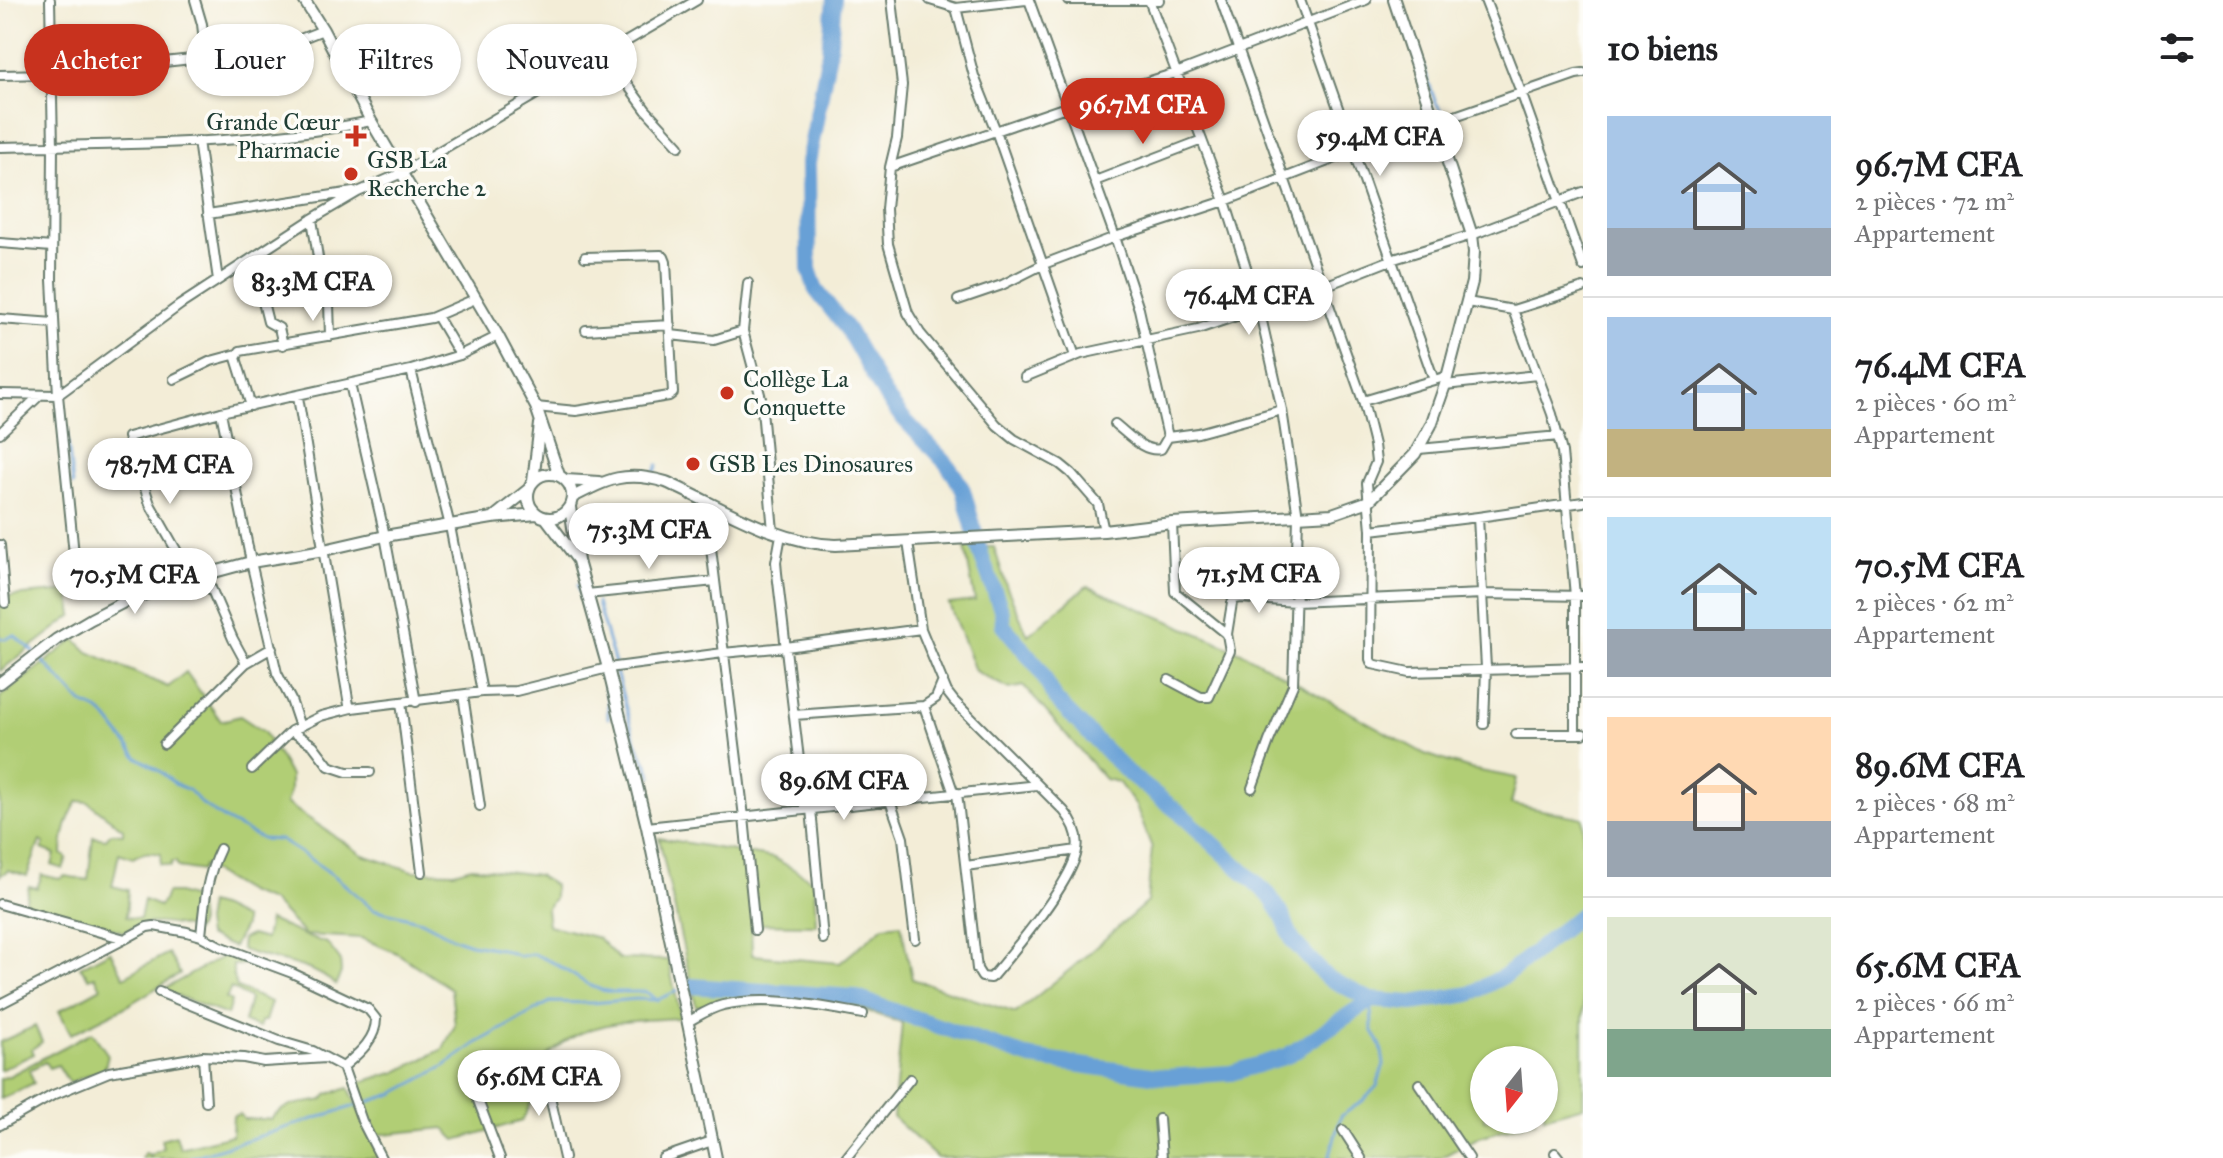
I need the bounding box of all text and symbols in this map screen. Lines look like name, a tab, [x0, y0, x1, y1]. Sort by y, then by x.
chip: Acheter	[24, 24, 170, 96]
chip: Louer	[186, 24, 314, 96]
chip: Filtres	[330, 24, 461, 96]
chip: Nouveau	[477, 24, 637, 96]
icon: filters	[2155, 26, 2199, 70]
text: 10 biens	[1607, 28, 1718, 69]
pin: 96.7M CFA	[1051, 78, 1235, 146]
text: 96.7M CFA	[1079, 88, 1207, 120]
place label: Grande Cœur Pharmacie	[206, 107, 340, 165]
pin: 59.4M CFA	[1288, 110, 1472, 178]
text: 59.4M CFA	[1315, 120, 1445, 152]
marker: Grande Cœur Pharmacie	[347, 127, 365, 145]
text: 96.7M CFA	[1855, 144, 2023, 185]
place label: GSB La Recherche 2	[367, 145, 487, 203]
icon: home	[1671, 148, 1767, 244]
marker: GSB La Recherche 2	[342, 165, 360, 183]
text: 2 pièces · 72 m²	[1855, 185, 2014, 217]
text: Appartement	[1855, 217, 1995, 249]
pin: 83.3M CFA	[221, 255, 405, 323]
text: 83.3M CFA	[251, 265, 375, 297]
pin: 76.4M CFA	[1157, 269, 1341, 337]
text: 76.4M CFA	[1184, 279, 1314, 311]
text: 76.4M CFA	[1855, 345, 2026, 386]
icon: home	[1671, 349, 1767, 445]
place label: Collège La Conquette	[743, 364, 850, 422]
marker: Collège La Conquette	[718, 384, 736, 402]
text: 2 pièces · 60 m²	[1855, 386, 2016, 418]
text: Appartement	[1855, 418, 1995, 450]
pin: 78.7M CFA	[78, 438, 262, 506]
text: 78.7M CFA	[106, 448, 234, 480]
place label: GSB Les Dinosaures	[709, 449, 913, 479]
marker: GSB Les Dinosaures	[684, 455, 702, 473]
pin: 75.3M CFA	[557, 503, 741, 571]
text: 75.3M CFA	[587, 513, 711, 545]
text: 70.5M CFA	[1855, 545, 2024, 586]
pin: 71.5M CFA	[1167, 547, 1351, 615]
pin: 70.5M CFA	[43, 548, 227, 616]
icon: home	[1671, 549, 1767, 645]
text: 71.5M CFA	[1197, 557, 1321, 589]
text: 70.5M CFA	[70, 558, 200, 590]
text: 2 pièces · 62 m²	[1855, 586, 2014, 618]
text: Appartement	[1855, 618, 1995, 650]
text: 89.6M CFA	[1855, 745, 2025, 786]
icon: home	[1671, 749, 1767, 845]
pin: 89.6M CFA	[752, 754, 936, 822]
text: 89.6M CFA	[779, 764, 909, 796]
text: 2 pièces · 68 m²	[1855, 786, 2015, 818]
text: Appartement	[1855, 818, 1995, 850]
text: 65.6M CFA	[1855, 945, 2021, 986]
icon: home	[1671, 949, 1767, 1045]
text: 2 pièces · 66 m²	[1855, 986, 2014, 1018]
text: Appartement	[1855, 1018, 1995, 1050]
north arrow	[1470, 1046, 1558, 1134]
map controls	[1470, 1046, 1558, 1134]
pin: 65.6M CFA	[447, 1050, 631, 1118]
text: 65.6M CFA	[476, 1060, 602, 1092]

